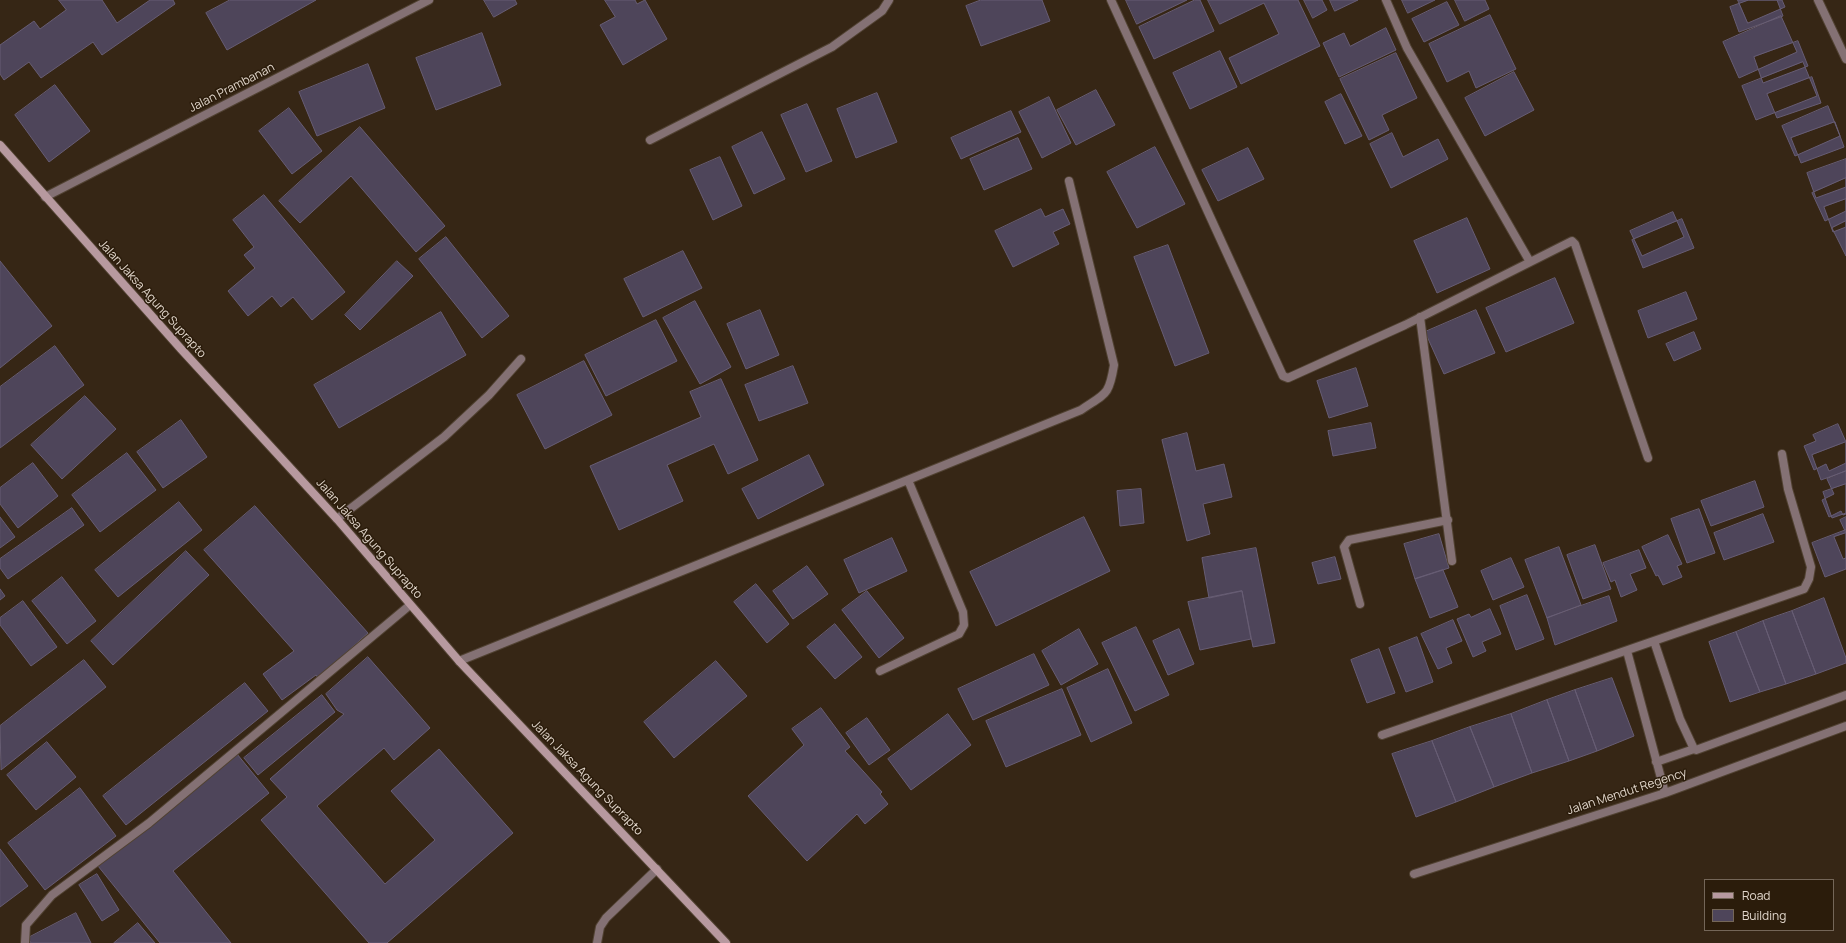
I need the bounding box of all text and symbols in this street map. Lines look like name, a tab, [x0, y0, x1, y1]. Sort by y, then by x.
street label: Jalan Prambanan	[187, 60, 277, 116]
street label: Jalan Jaksa Agung Suprapto	[95, 237, 209, 361]
street label: Jalan Jaksa Agung Suprapto	[313, 476, 425, 602]
street label: Jalan Jaksa Agung Suprapto	[528, 718, 646, 838]
street label: Jalan Mendut Regency	[1565, 766, 1689, 818]
legend	[1704, 879, 1834, 931]
text: Road	[1742, 887, 1770, 904]
text: Building	[1742, 907, 1786, 924]

